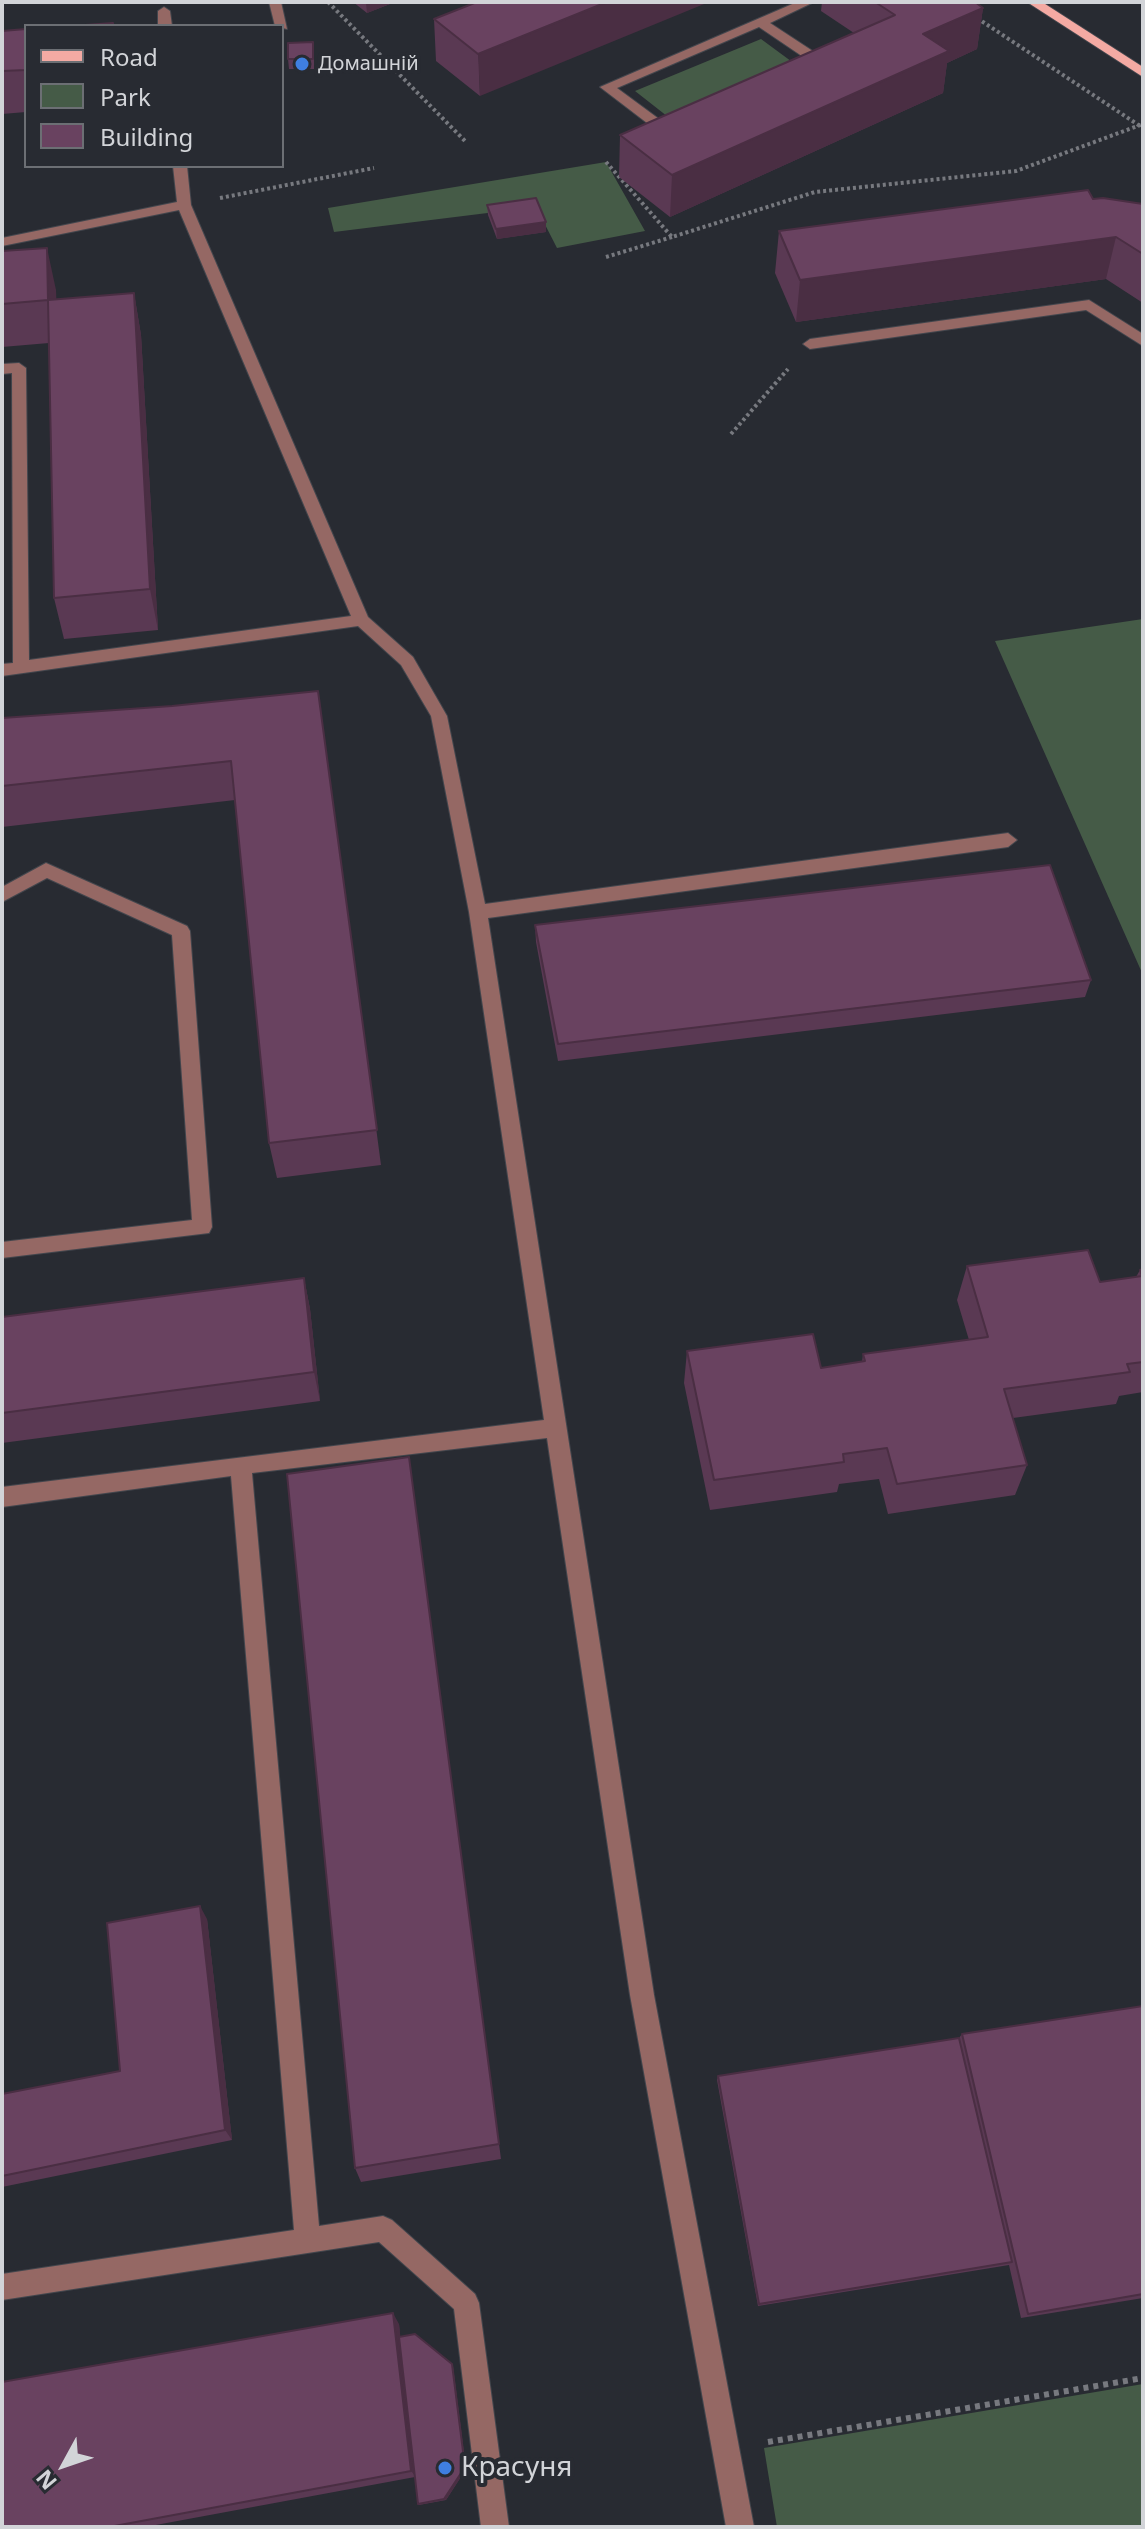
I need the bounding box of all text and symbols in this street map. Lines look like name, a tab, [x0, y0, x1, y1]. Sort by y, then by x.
legend	[24, 24, 284, 168]
text: Road	[100, 40, 158, 73]
place label: Домашній	[318, 52, 419, 76]
marker: Домашній	[293, 55, 311, 73]
text: Park	[100, 80, 151, 113]
text: Building	[100, 120, 193, 153]
north arrow	[24, 2425, 104, 2505]
place label: Красуня	[461, 2451, 572, 2485]
marker: Красуня	[436, 2459, 454, 2477]
text: N	[28, 2464, 63, 2497]

